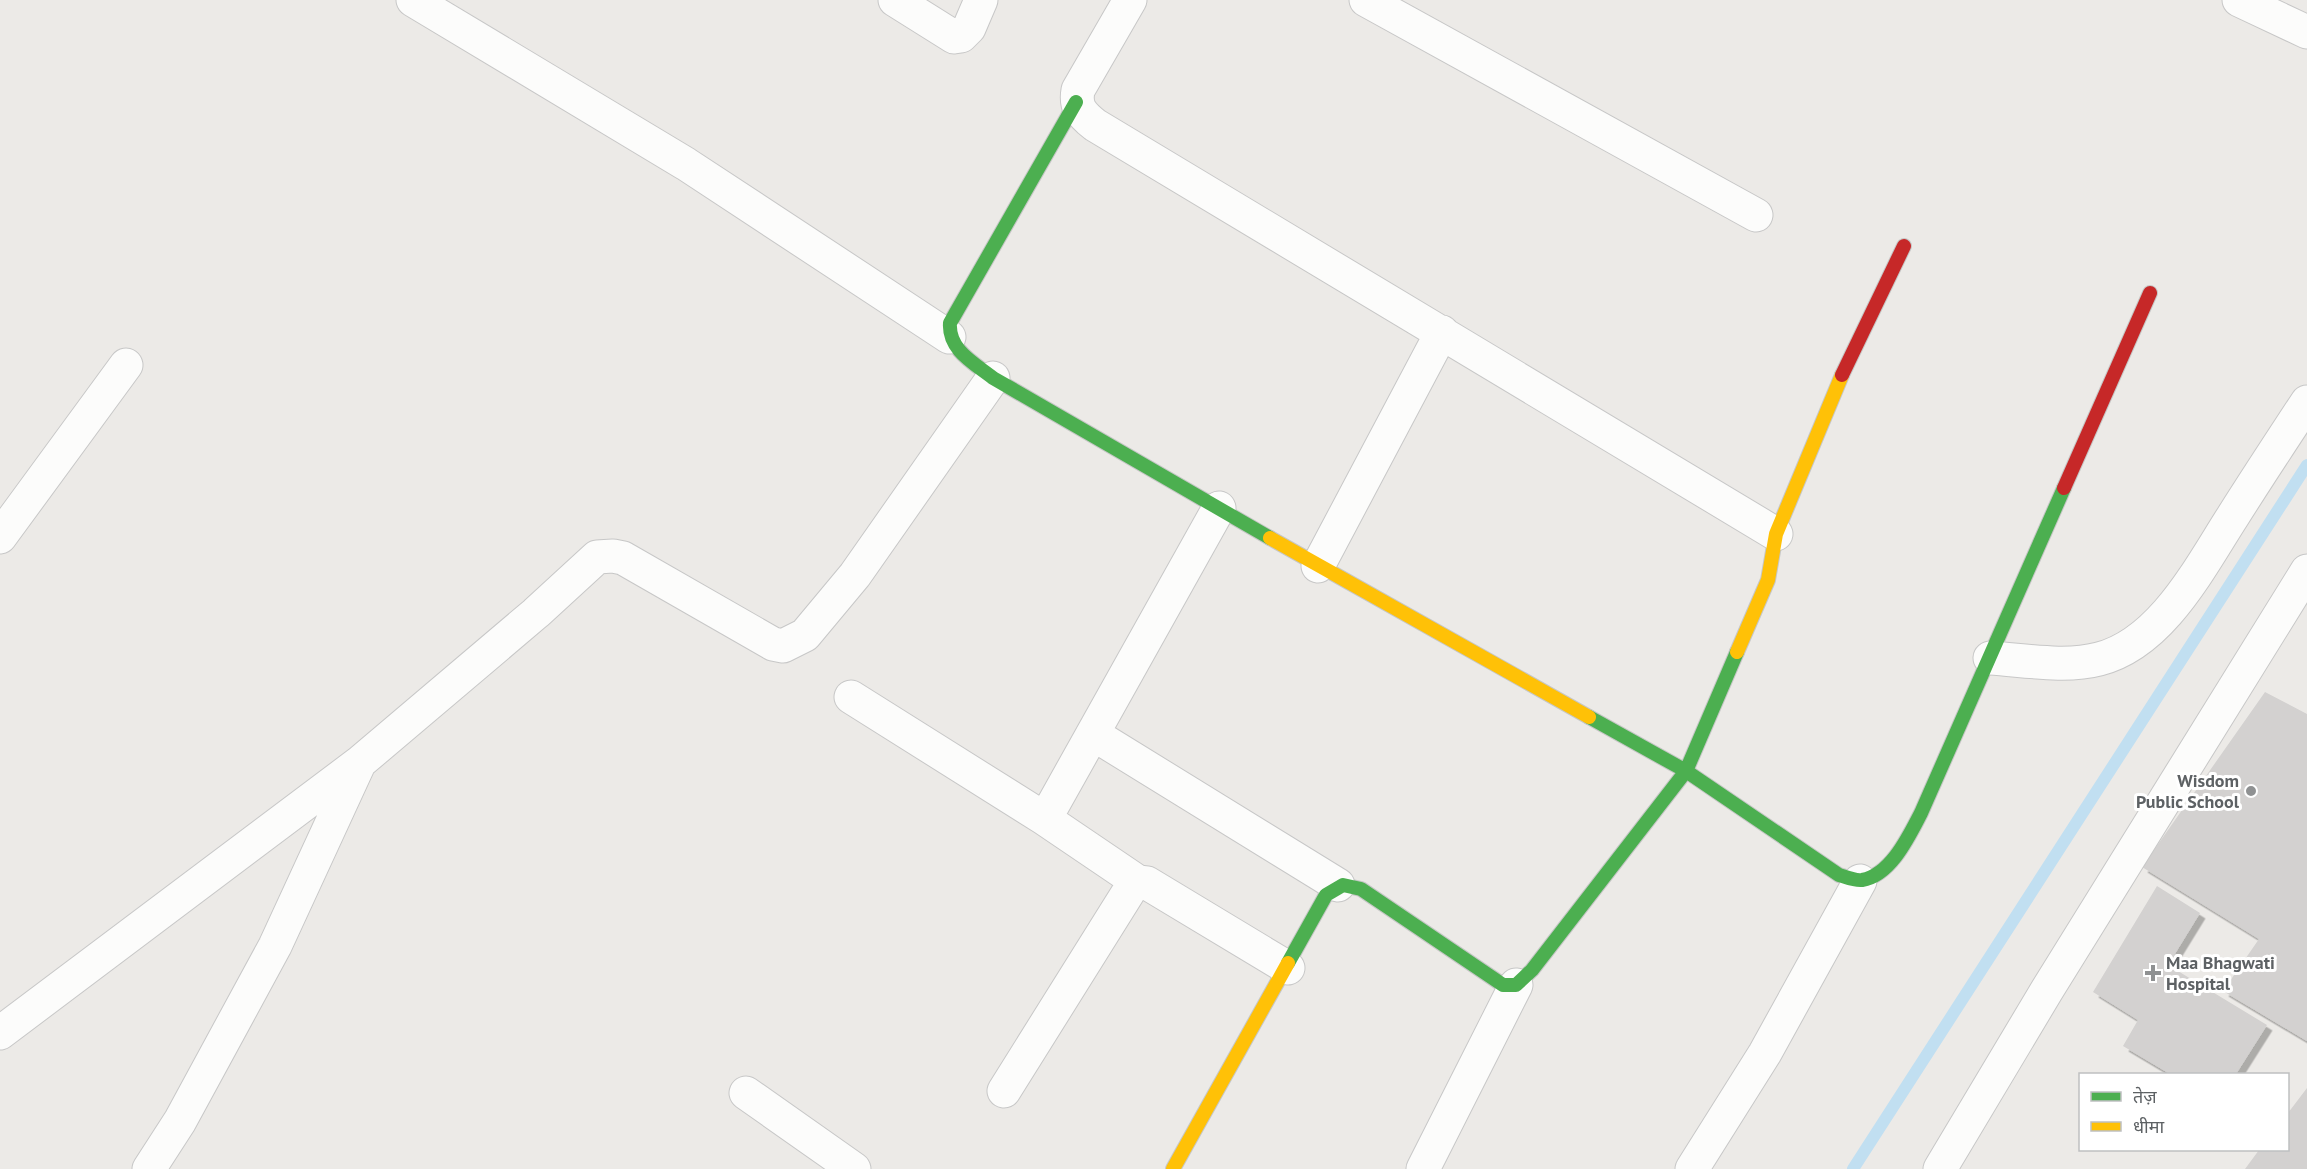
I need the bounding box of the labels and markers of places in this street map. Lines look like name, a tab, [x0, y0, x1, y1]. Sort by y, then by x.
place label: Wisdom Public School	[2136, 769, 2240, 813]
marker: Wisdom Public School	[2244, 784, 2258, 798]
place label: Maa Bhagwati Hospital	[2166, 951, 2275, 995]
marker: Maa Bhagwati Hospital	[2144, 964, 2162, 982]

